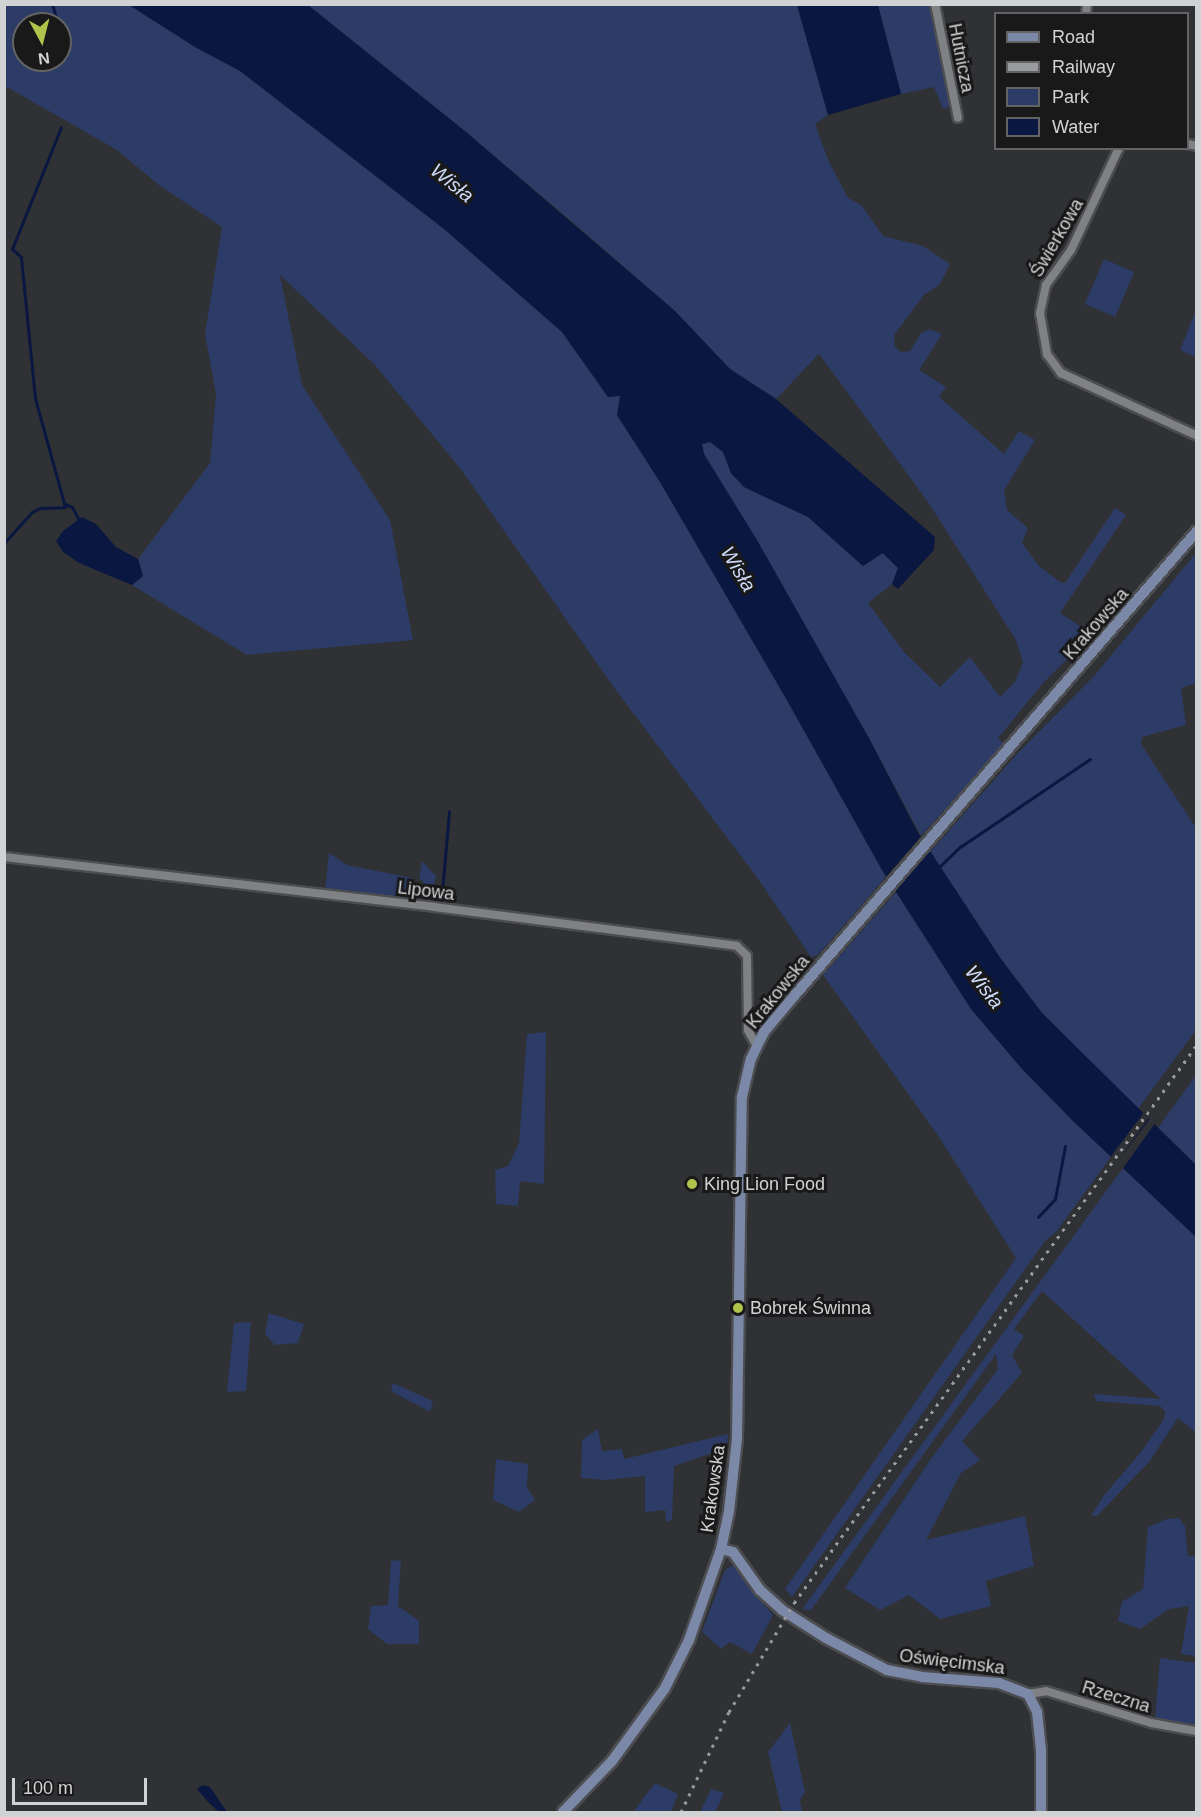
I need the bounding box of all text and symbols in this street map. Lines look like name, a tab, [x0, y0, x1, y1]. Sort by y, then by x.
north arrow	[12, 12, 72, 72]
legend	[994, 12, 1189, 150]
street label: Hutnicza	[944, 22, 978, 94]
text: Road	[1052, 27, 1095, 47]
text: N	[37, 49, 51, 68]
text: Railway	[1052, 57, 1115, 77]
text: Park	[1052, 87, 1089, 107]
text: Water	[1052, 117, 1099, 137]
water label: Wisła	[426, 158, 478, 208]
street label: Świerkowa	[1026, 195, 1088, 281]
water label: Wisła	[715, 542, 761, 596]
street label: Krakowska	[1059, 584, 1133, 664]
street label: Lipowa	[396, 877, 456, 905]
street label: Krakowska	[742, 951, 814, 1033]
water label: Wisła	[960, 960, 1008, 1014]
place label: King Lion Food	[704, 1173, 825, 1195]
marker: King Lion Food	[685, 1177, 699, 1191]
place label: Bobrek Świnna	[750, 1297, 871, 1319]
marker: Bobrek Świnna	[731, 1301, 745, 1315]
street label: Krakowska	[696, 1444, 730, 1534]
street label: Oświęcimska	[898, 1645, 1006, 1679]
street label: Rzeczna	[1079, 1676, 1153, 1718]
scale bar	[15, 1766, 150, 1804]
text: 100 m	[23, 1778, 73, 1798]

